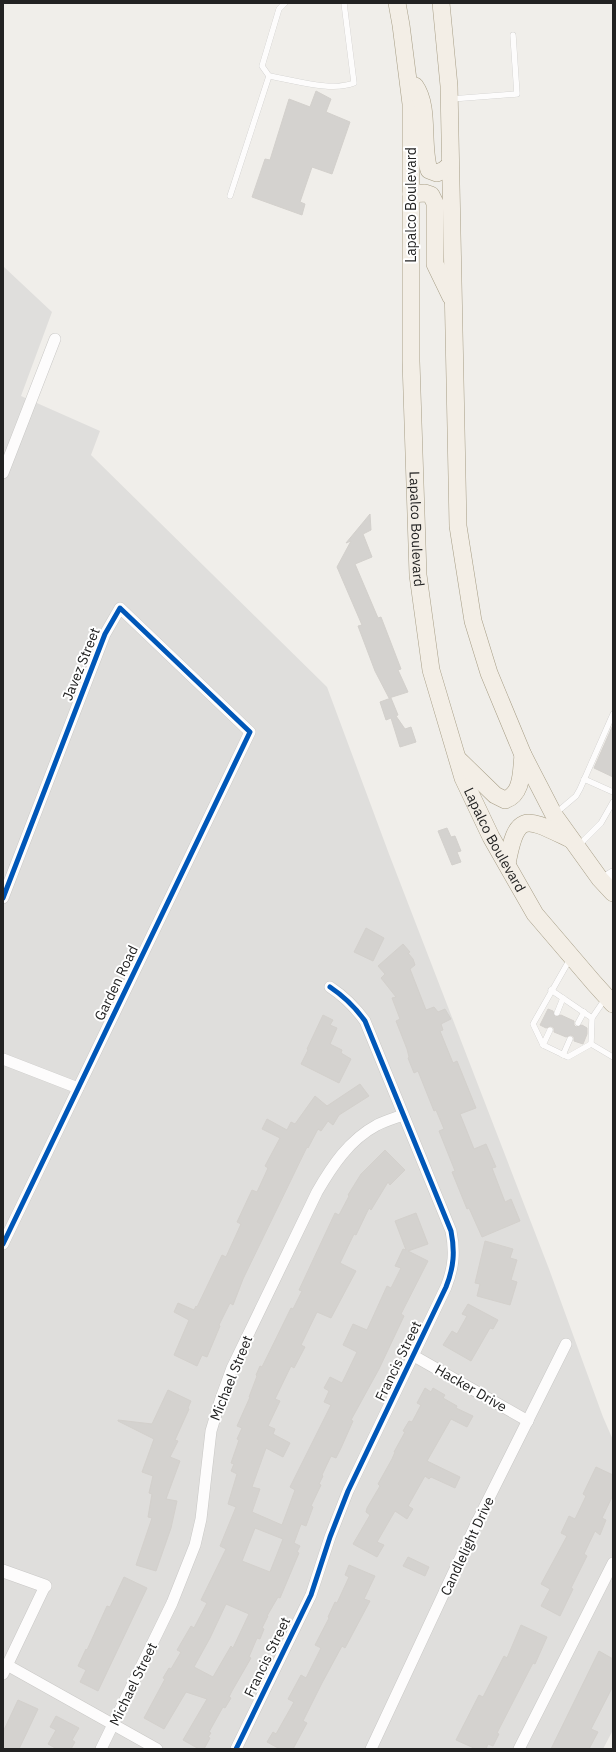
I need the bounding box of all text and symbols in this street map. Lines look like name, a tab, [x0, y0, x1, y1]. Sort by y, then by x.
street label: Lapalco Boulevard	[402, 147, 420, 263]
street label: Lapalco Boulevard	[406, 471, 429, 588]
street label: Javez Street	[58, 625, 104, 703]
street label: Lapalco Boulevard	[460, 784, 530, 895]
street label: Garden Road	[90, 942, 142, 1024]
street label: Francis Street	[371, 1318, 425, 1404]
street label: Michael Street	[206, 1333, 256, 1423]
street label: Hacker Drive	[432, 1360, 510, 1416]
street label: Candlelight Drive	[436, 1493, 498, 1598]
street label: Francis Street	[240, 1614, 294, 1700]
street label: Michael Street	[105, 1639, 161, 1729]

